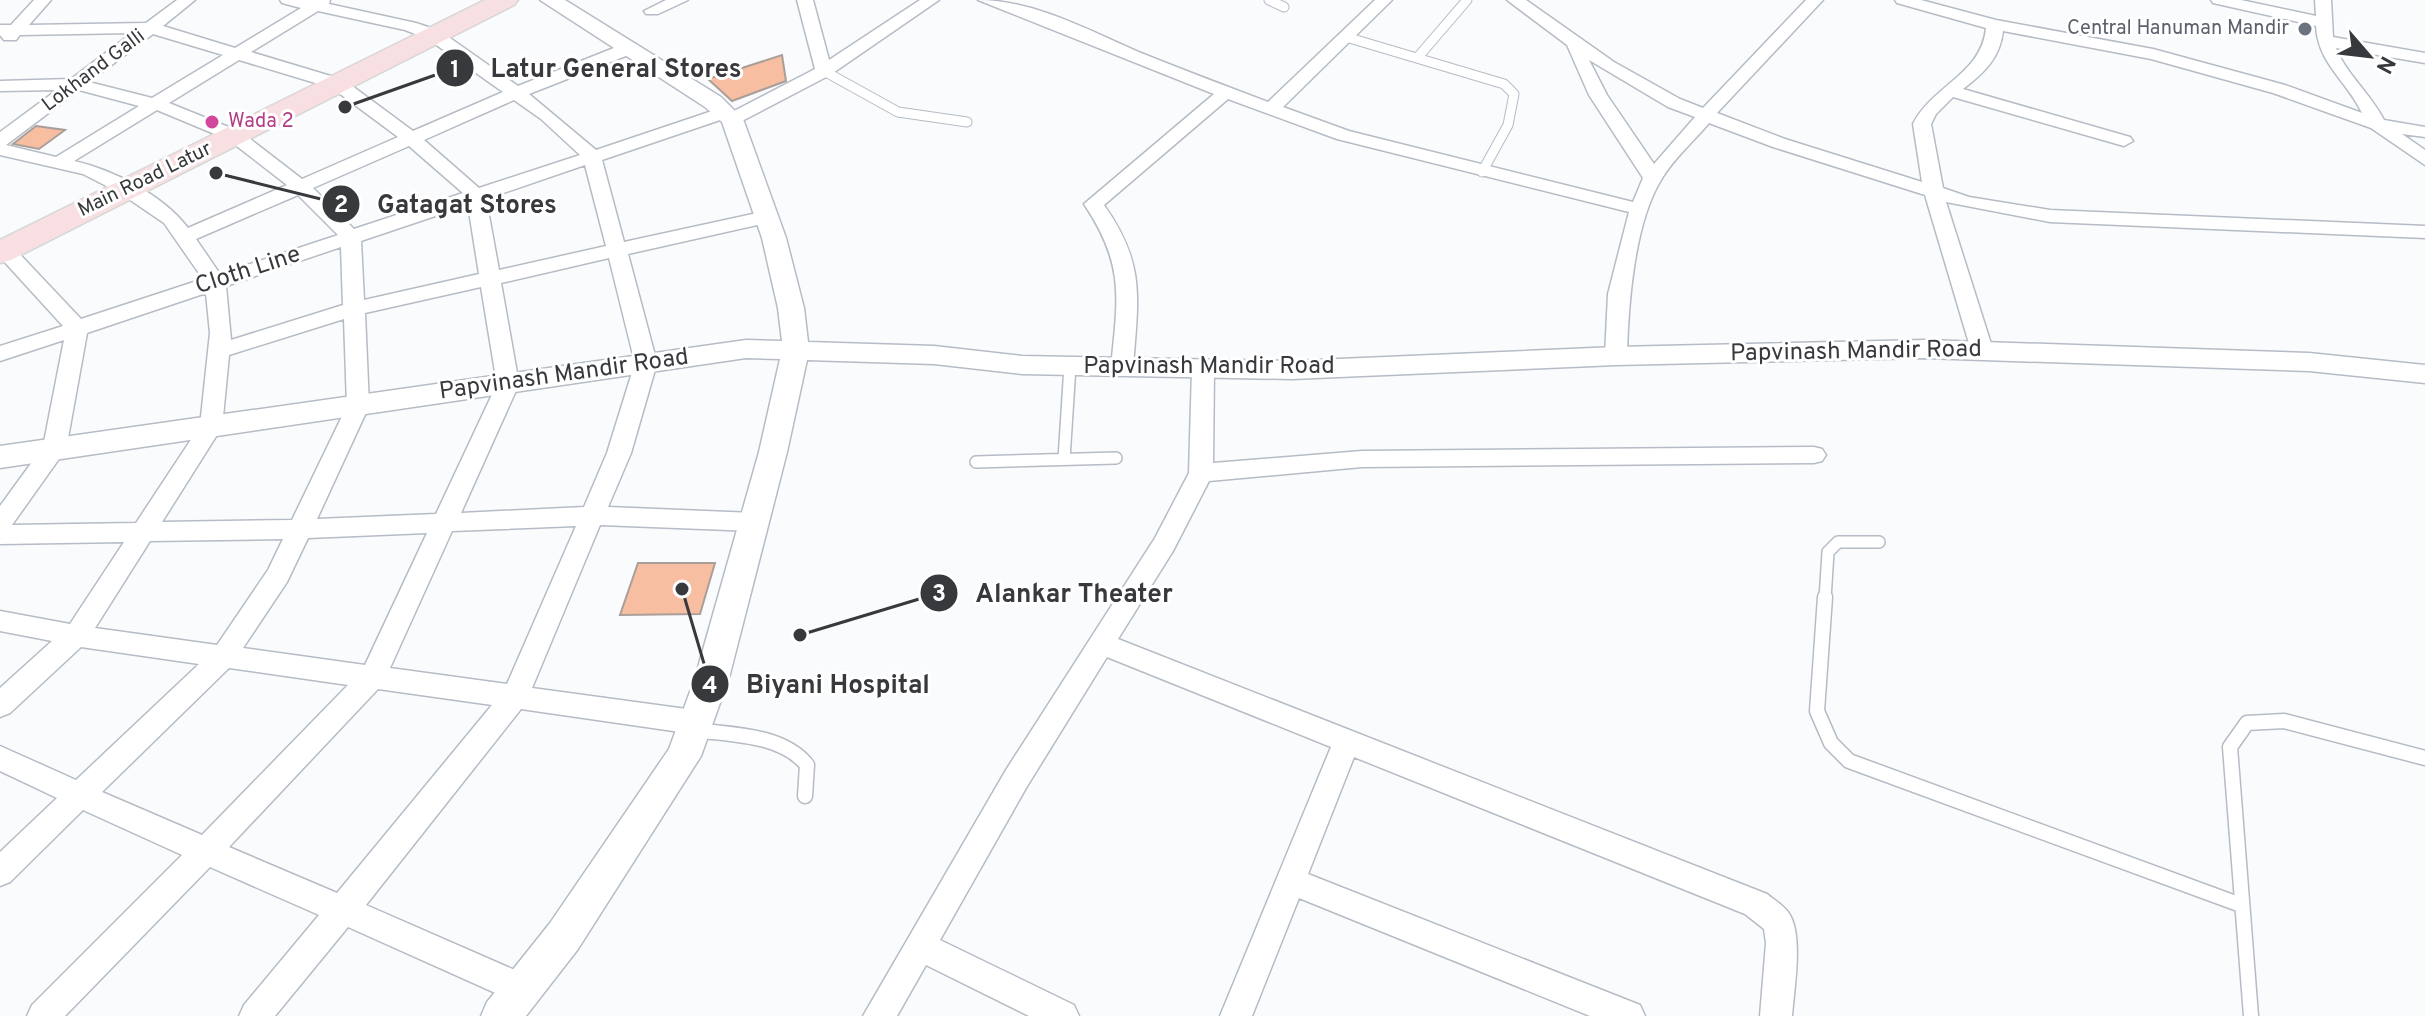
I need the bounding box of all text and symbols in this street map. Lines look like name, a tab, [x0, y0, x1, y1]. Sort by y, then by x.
place label: Central Hanuman Mandir	[2067, 16, 2289, 42]
north arrow	[2329, 16, 2409, 96]
marker: Central Hanuman Mandir	[2296, 20, 2314, 38]
street label: Lokhand Galli	[37, 24, 151, 118]
callout: Latur General Stores	[435, 43, 758, 93]
text: N	[2369, 51, 2400, 78]
text: Latur General Stores	[490, 54, 742, 87]
text: 1	[450, 56, 460, 86]
place label: Wada 2	[228, 109, 294, 135]
marker: Wada 2	[203, 113, 221, 131]
street label: Main Road Latur	[74, 136, 216, 224]
callout: Gatagat Stores	[321, 179, 573, 229]
text: Gatagat Stores	[377, 190, 557, 223]
text: 2	[334, 191, 348, 221]
street label: Cloth Line	[192, 240, 304, 302]
street label: Papvinash Mandir Road	[1730, 335, 1982, 369]
street label: Papvinash Mandir Road	[437, 343, 691, 407]
street label: Papvinash Mandir Road	[1083, 352, 1335, 382]
callout: Alankar Theater	[919, 568, 1189, 618]
text: Alankar Theater	[975, 579, 1173, 612]
text: 3	[932, 580, 946, 610]
callout: Biyani Hospital	[690, 659, 946, 709]
text: Biyani Hospital	[746, 670, 930, 703]
text: 4	[702, 672, 718, 702]

